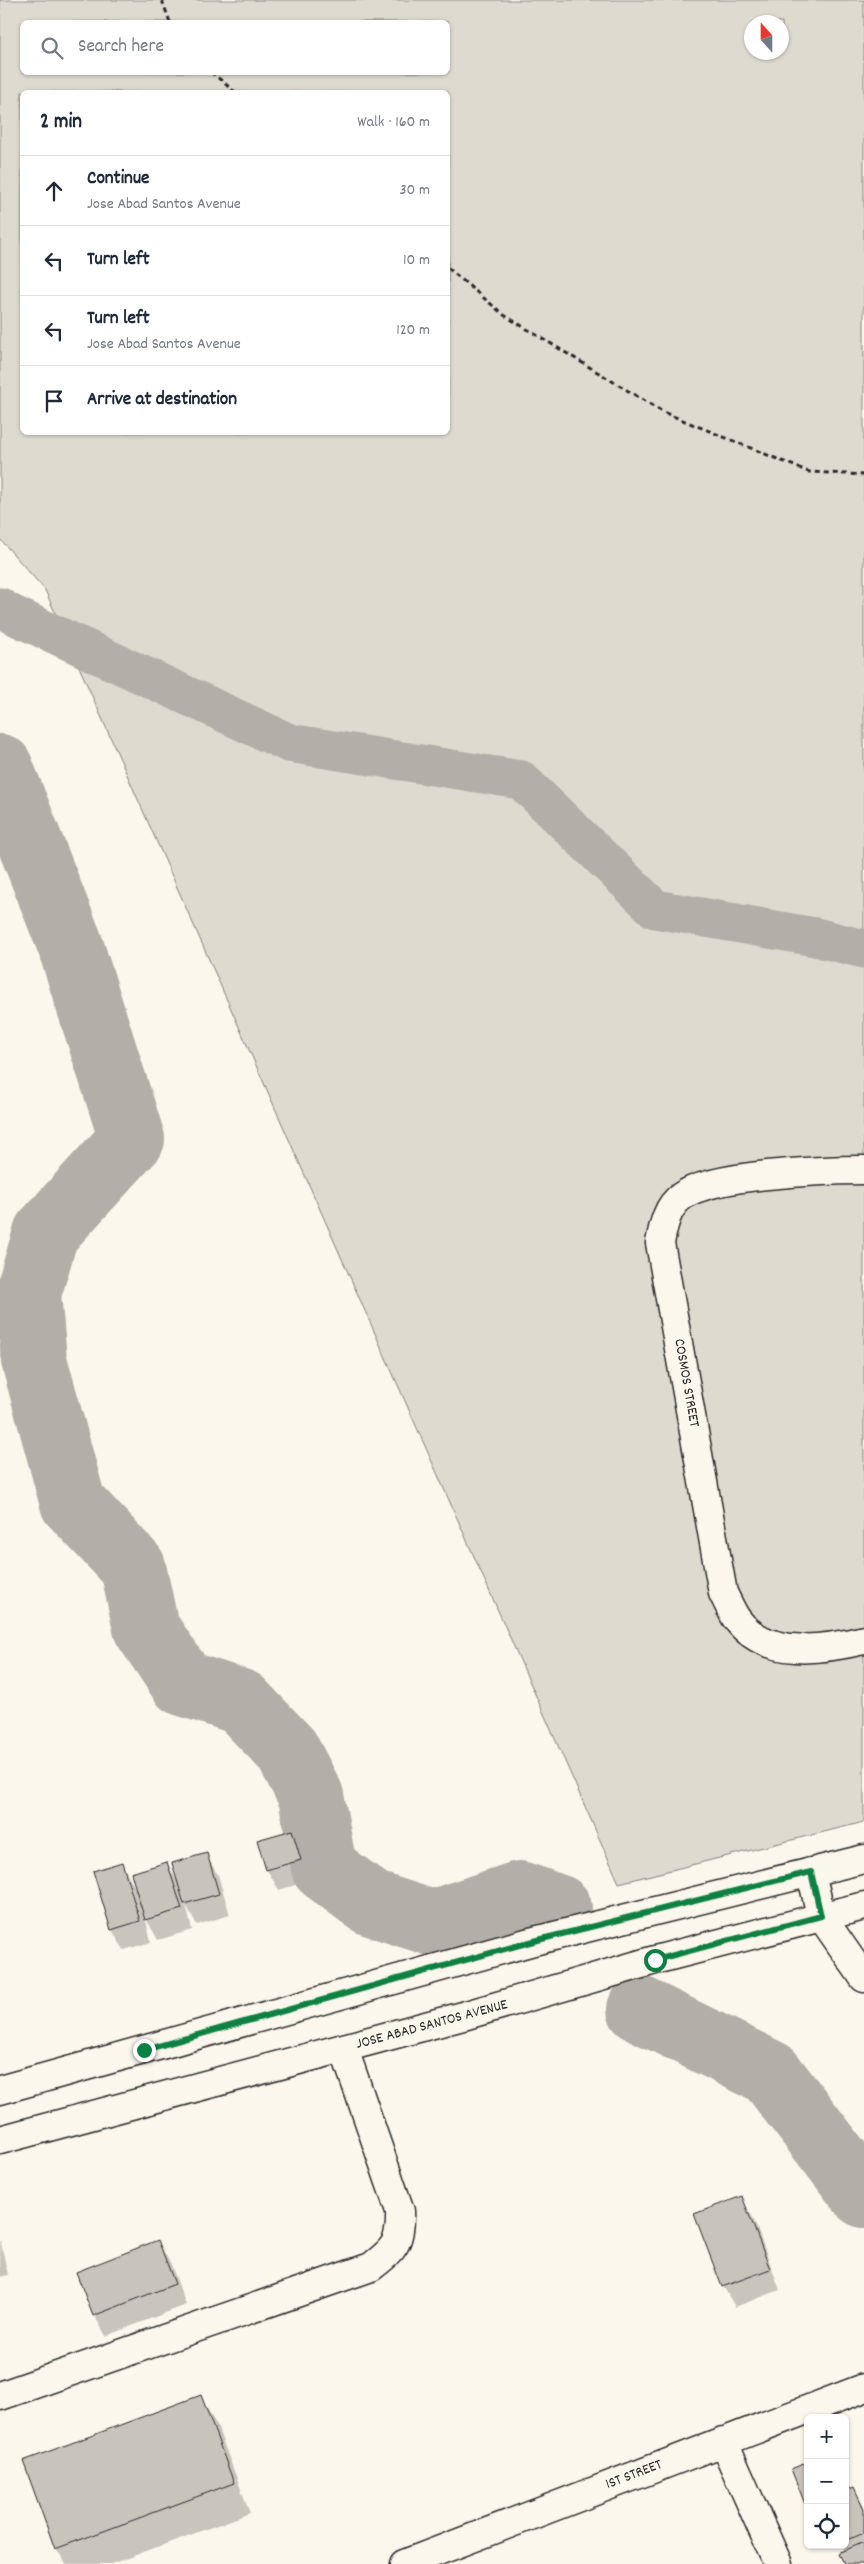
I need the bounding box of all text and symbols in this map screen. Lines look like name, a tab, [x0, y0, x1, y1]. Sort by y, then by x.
north arrow	[744, 15, 789, 60]
search box	[20, 20, 450, 75]
icon: search	[38, 34, 66, 62]
text: Search here	[78, 34, 164, 61]
text: 2 min	[40, 108, 82, 138]
text: Walk · 160 m	[357, 111, 430, 134]
text: Continue	[87, 166, 149, 193]
icon: ahead	[40, 177, 68, 205]
text: 30 m	[400, 179, 430, 202]
text: Jose Abad Santos Avenue	[87, 193, 241, 216]
icon: left	[40, 247, 68, 275]
text: Turn left	[87, 247, 150, 274]
text: 10 m	[403, 249, 430, 272]
text: Turn left	[87, 306, 150, 333]
icon: left	[40, 317, 68, 345]
text: 120 m	[396, 319, 430, 342]
text: Jose Abad Santos Avenue	[87, 333, 241, 356]
icon: arrive	[40, 387, 68, 415]
text: Arrive at destination	[87, 387, 237, 414]
street label: COSMOS STREET	[667, 1337, 705, 1429]
route start	[644, 1949, 667, 1972]
street label: JOSE ABAD SANTOS AVENUE	[354, 1994, 510, 2056]
route end	[133, 2039, 156, 2062]
map controls	[804, 2414, 849, 2549]
button: +	[804, 2414, 849, 2459]
street label: 1ST STREET	[603, 2454, 665, 2496]
button: −	[804, 2459, 849, 2504]
button: locate	[804, 2504, 849, 2549]

